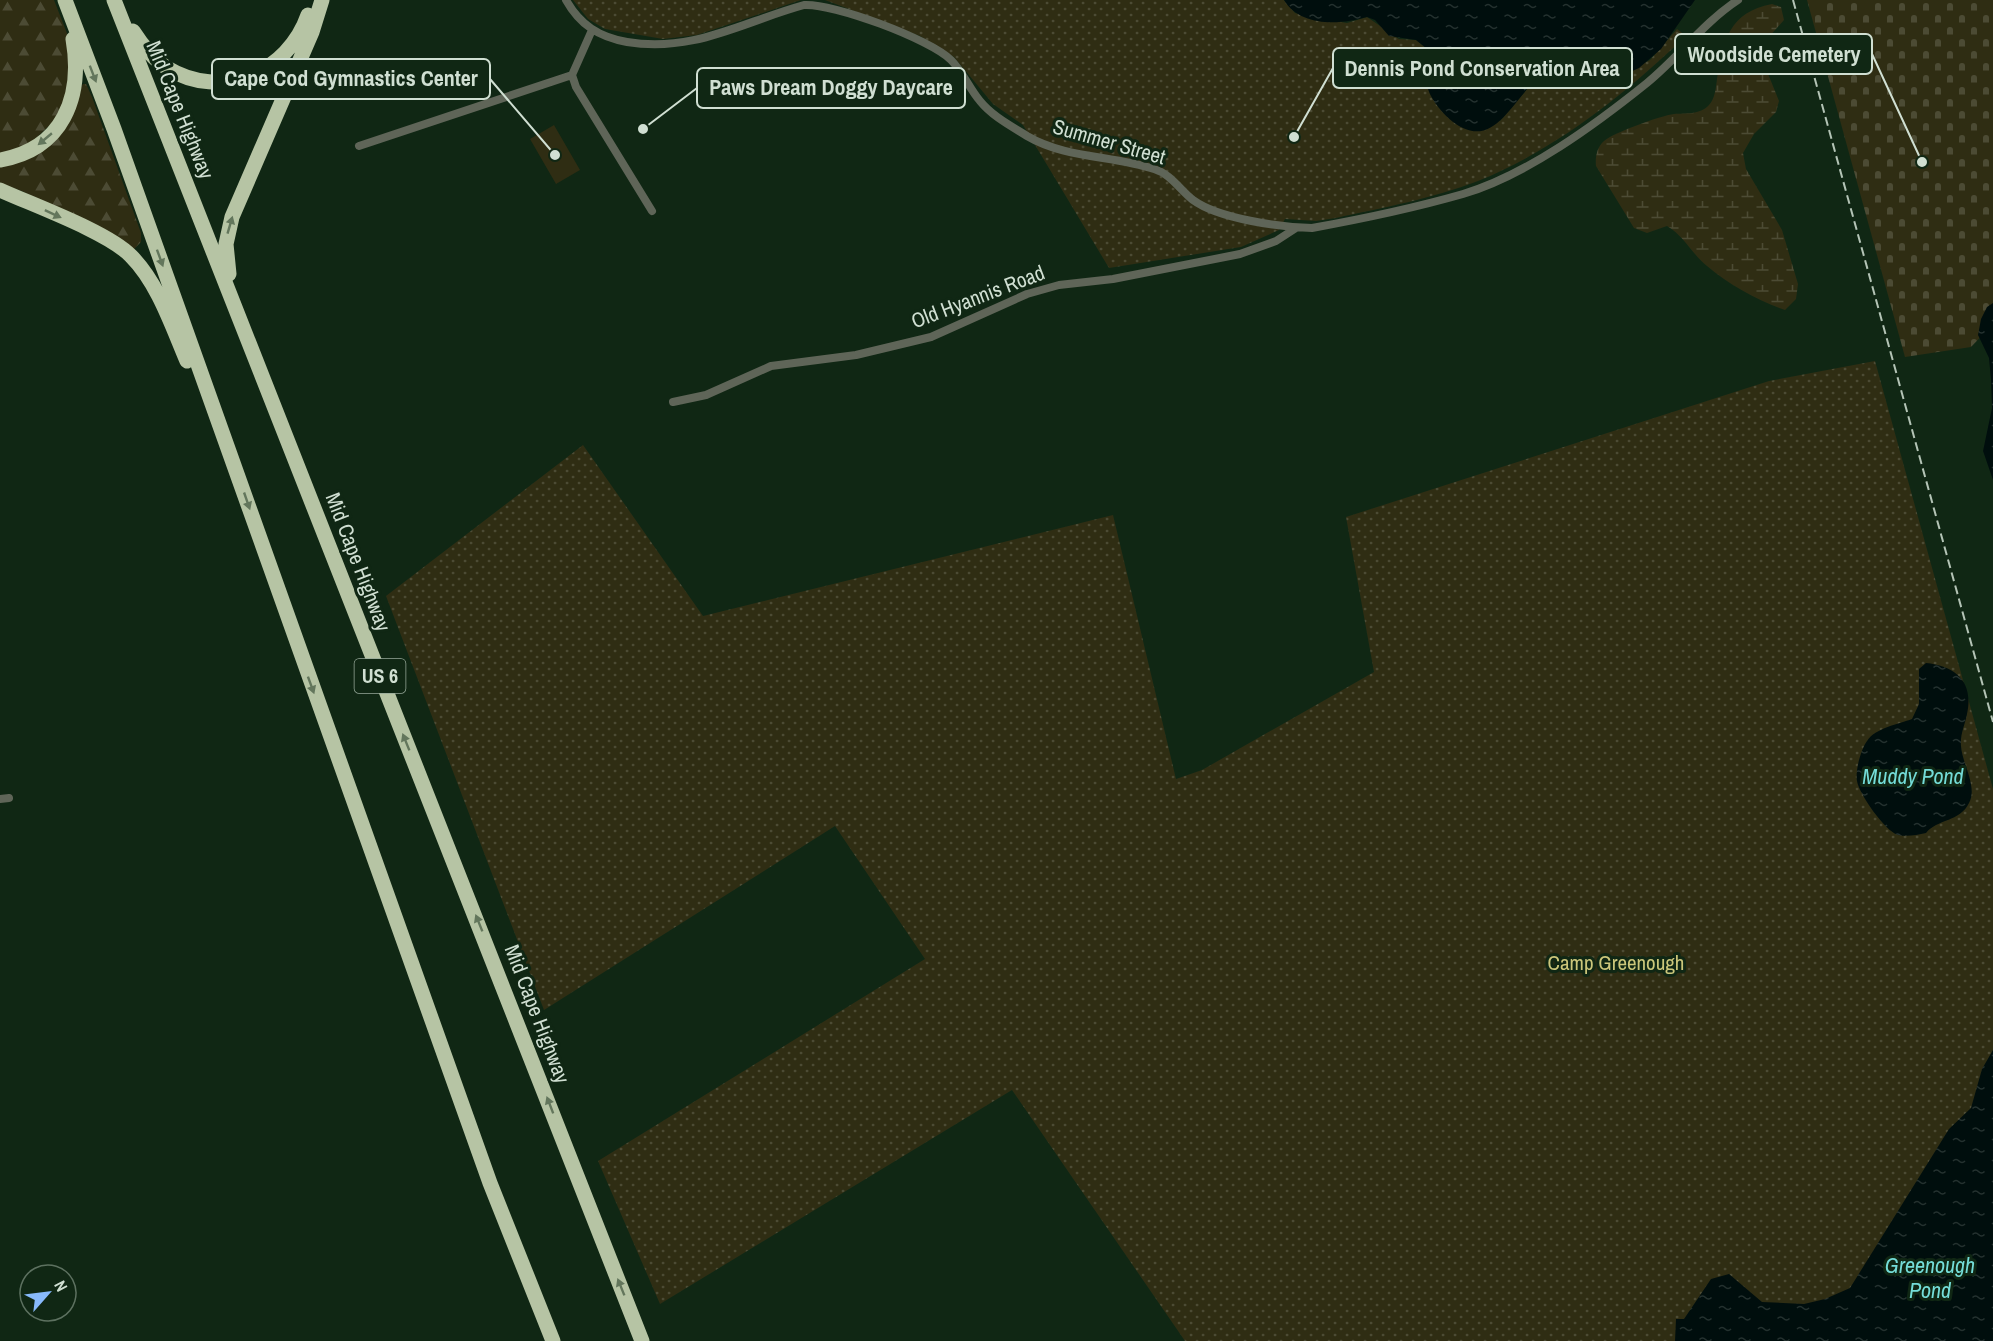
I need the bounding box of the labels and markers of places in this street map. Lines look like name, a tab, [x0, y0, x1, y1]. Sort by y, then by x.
callout: Woodside Cemetery	[1675, 34, 1872, 74]
callout: Dennis Pond Conservation Area	[1333, 48, 1632, 88]
callout: Cape Cod Gymnastics Center	[212, 59, 490, 99]
callout: Paws Dream Doggy Daycare	[697, 68, 965, 108]

